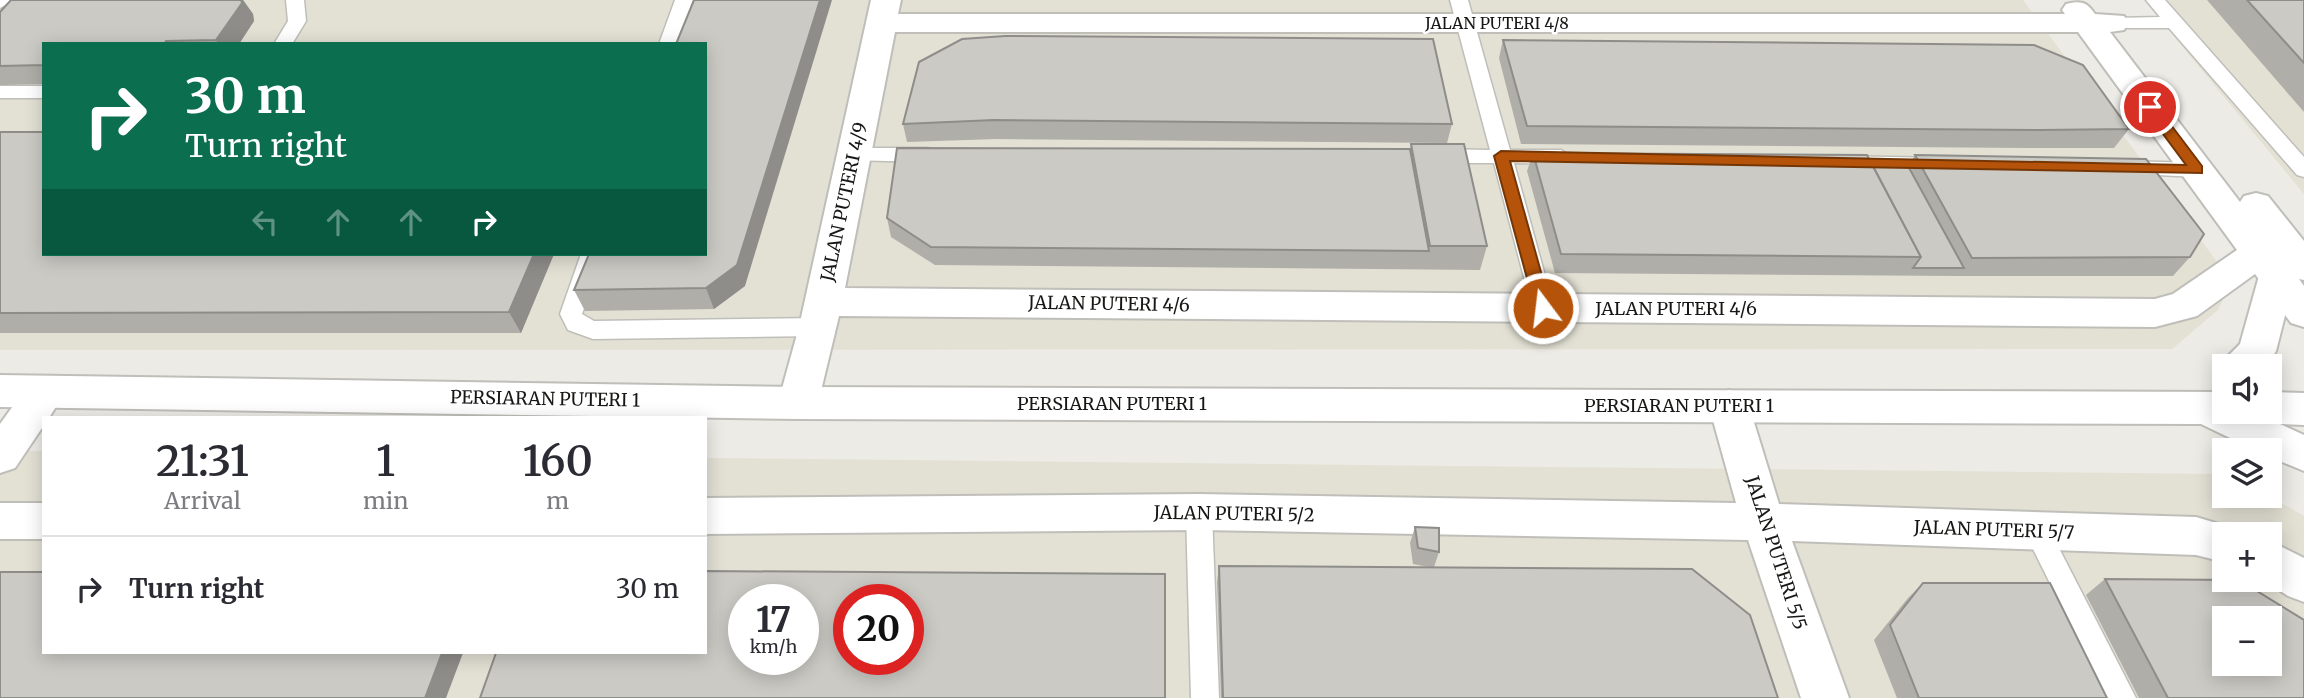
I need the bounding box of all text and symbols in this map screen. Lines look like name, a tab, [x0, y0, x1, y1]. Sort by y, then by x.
street label: JALAN PUTERI 4/8	[1424, 13, 1569, 33]
text: 30 m	[185, 65, 306, 126]
icon: right	[70, 70, 161, 161]
pin	[2120, 77, 2180, 137]
icon: arrive	[2131, 88, 2169, 126]
street label: JALAN PUTERI 4/9	[815, 120, 872, 285]
text: Turn right	[185, 126, 347, 166]
icon: left	[246, 203, 284, 241]
icon: ahead	[319, 203, 357, 241]
icon: ahead	[392, 203, 430, 241]
icon: right	[465, 203, 503, 241]
position arrow	[1506, 271, 1580, 345]
street label: JALAN PUTERI 4/6	[1027, 291, 1190, 316]
street label: JALAN PUTERI 4/6	[1594, 297, 1757, 320]
map controls	[2212, 354, 2282, 676]
button: sound	[2212, 354, 2282, 424]
street label: PERSIARAN PUTERI 1	[450, 385, 640, 412]
street label: PERSIARAN PUTERI 1	[1017, 392, 1207, 415]
street label: PERSIARAN PUTERI 1	[1584, 394, 1774, 417]
text: 21:31	[156, 435, 249, 487]
text: 1	[376, 435, 395, 487]
text: 160	[523, 435, 593, 487]
button: layers	[2212, 438, 2282, 508]
street label: JALAN PUTERI 5/5	[1740, 472, 1812, 633]
text: Arrival	[164, 486, 241, 515]
text: min	[363, 486, 408, 515]
text: m	[546, 486, 569, 515]
street label: JALAN PUTERI 5/2	[1152, 501, 1315, 526]
street label: JALAN PUTERI 5/7	[1912, 515, 2075, 544]
button: +	[2212, 522, 2282, 592]
icon: right	[70, 570, 108, 608]
text: Turn right	[129, 572, 264, 605]
text: 30 m	[616, 572, 679, 605]
speed limit sign: 20	[833, 584, 924, 675]
text: 17	[756, 598, 791, 642]
button: −	[2212, 606, 2282, 676]
text: km/h	[750, 635, 797, 658]

